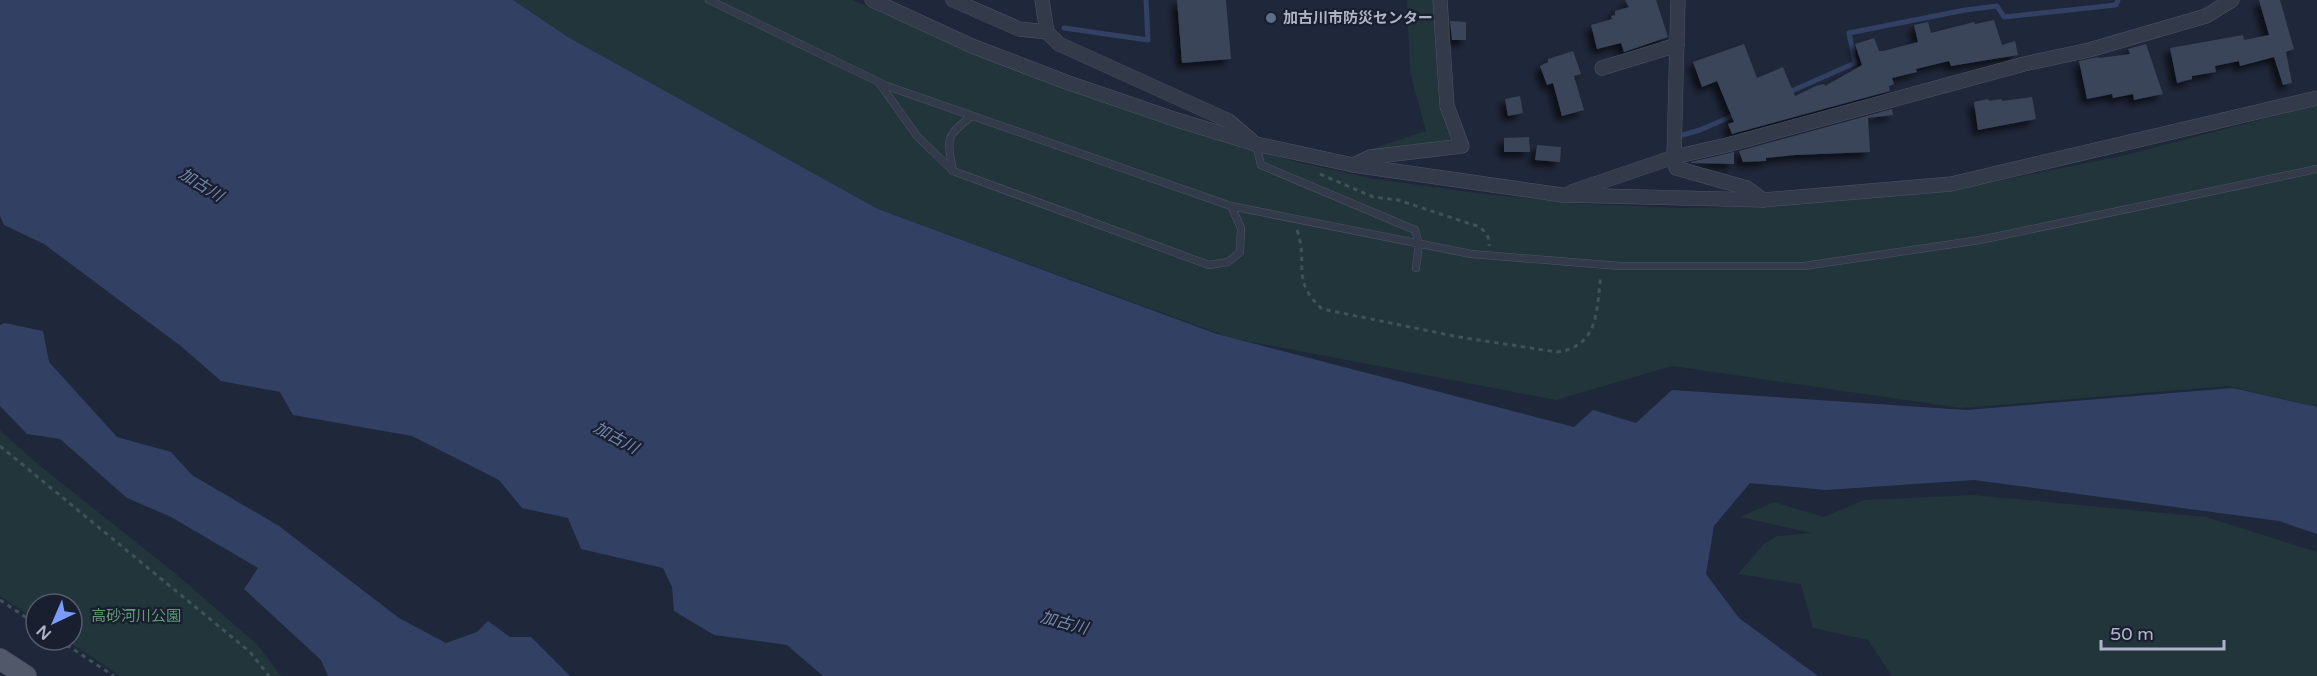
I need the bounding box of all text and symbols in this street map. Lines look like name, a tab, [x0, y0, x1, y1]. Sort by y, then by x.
place label: 加古川市防災センター	[1283, 9, 1433, 27]
marker: 加古川市防災センター	[1264, 11, 1278, 25]
water label: 加古川	[175, 164, 228, 207]
water label: 加古川	[590, 418, 644, 459]
north arrow	[24, 592, 84, 652]
park label: 高砂河川公園	[91, 607, 181, 625]
water label: 加古川	[1038, 607, 1092, 639]
scale bar	[2101, 613, 2224, 651]
text: N	[33, 620, 56, 644]
text: 50 m	[2110, 623, 2154, 645]

